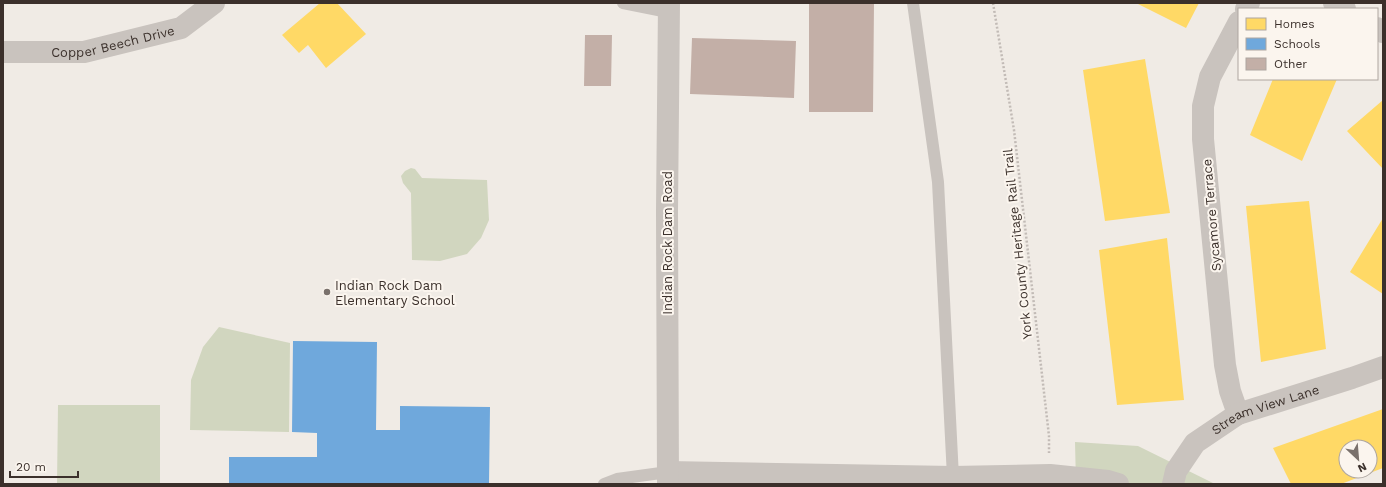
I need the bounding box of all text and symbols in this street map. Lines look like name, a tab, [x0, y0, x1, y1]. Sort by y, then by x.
legend	[1238, 8, 1378, 80]
text: Homes	[1274, 17, 1315, 31]
street label: Copper Beech Drive	[51, 23, 176, 60]
text: Schools	[1274, 37, 1320, 51]
text: Other	[1274, 57, 1307, 71]
street label: York County Heritage Rail Trail	[1000, 148, 1035, 340]
street label: Sycamore Terrace	[1199, 158, 1224, 272]
street label: Indian Rock Dam Road	[660, 171, 675, 315]
place label: Indian Rock Dam Elementary School	[335, 278, 455, 308]
marker: Indian Rock Dam Elementary School	[322, 287, 332, 297]
street label: Stream View Lane	[1209, 382, 1321, 438]
north arrow	[1338, 439, 1378, 479]
scale bar	[10, 453, 78, 479]
text: 20 m	[16, 460, 46, 474]
text: N	[1356, 460, 1369, 475]

